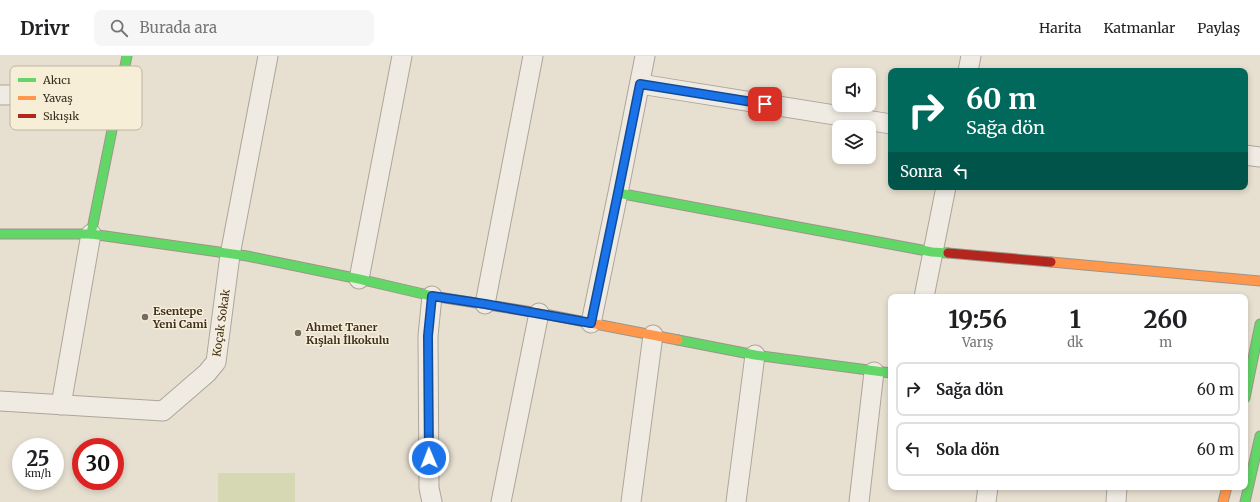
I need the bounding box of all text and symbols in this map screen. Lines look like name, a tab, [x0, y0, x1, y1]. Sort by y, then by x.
search box	[94, 10, 374, 46]
text: Drivr	[20, 16, 70, 40]
icon: search	[108, 17, 130, 39]
text: Burada ara	[140, 18, 217, 37]
text: Harita	[1039, 19, 1081, 37]
text: Katmanlar	[1103, 19, 1175, 37]
text: Paylaş	[1197, 19, 1240, 37]
legend	[10, 66, 142, 130]
map controls	[832, 68, 876, 164]
button: sound	[832, 68, 876, 112]
text: Akıcı	[42, 73, 71, 87]
text: 60 m	[966, 81, 1036, 117]
icon: right	[900, 84, 952, 136]
pin	[748, 87, 782, 121]
text: Yavaş	[42, 91, 73, 105]
icon: arrive	[754, 93, 776, 115]
text: Sıkışık	[43, 109, 79, 123]
text: Sağa dön	[966, 116, 1045, 139]
button: layers	[832, 120, 876, 164]
icon: left	[950, 160, 972, 182]
text: Sonra	[900, 162, 942, 181]
street label: Koçak Sokak	[209, 288, 233, 358]
place label: Esentepe Yeni Cami	[152, 304, 207, 331]
text: 19:56	[948, 304, 1007, 335]
text: 1	[1070, 304, 1081, 335]
text: 260	[1143, 304, 1188, 335]
marker: Esentepe Yeni Cami	[140, 312, 150, 322]
place label: Ahmet Taner Kışlalı İlkokulu	[305, 320, 389, 347]
marker: Ahmet Taner Kışlalı İlkokulu	[293, 328, 303, 338]
text: Varış	[962, 334, 993, 351]
text: dk	[1067, 334, 1083, 351]
text: m	[1159, 334, 1172, 351]
icon: right	[902, 378, 924, 400]
text: Sağa dön	[936, 380, 1003, 399]
text: 60 m	[1197, 380, 1234, 399]
position arrow	[408, 437, 450, 479]
speed limit sign: 30	[72, 438, 124, 490]
icon: left	[902, 438, 924, 460]
text: Sola dön	[936, 440, 999, 459]
text: 60 m	[1197, 440, 1234, 459]
text: 25	[27, 446, 49, 471]
text: km/h	[25, 467, 51, 480]

